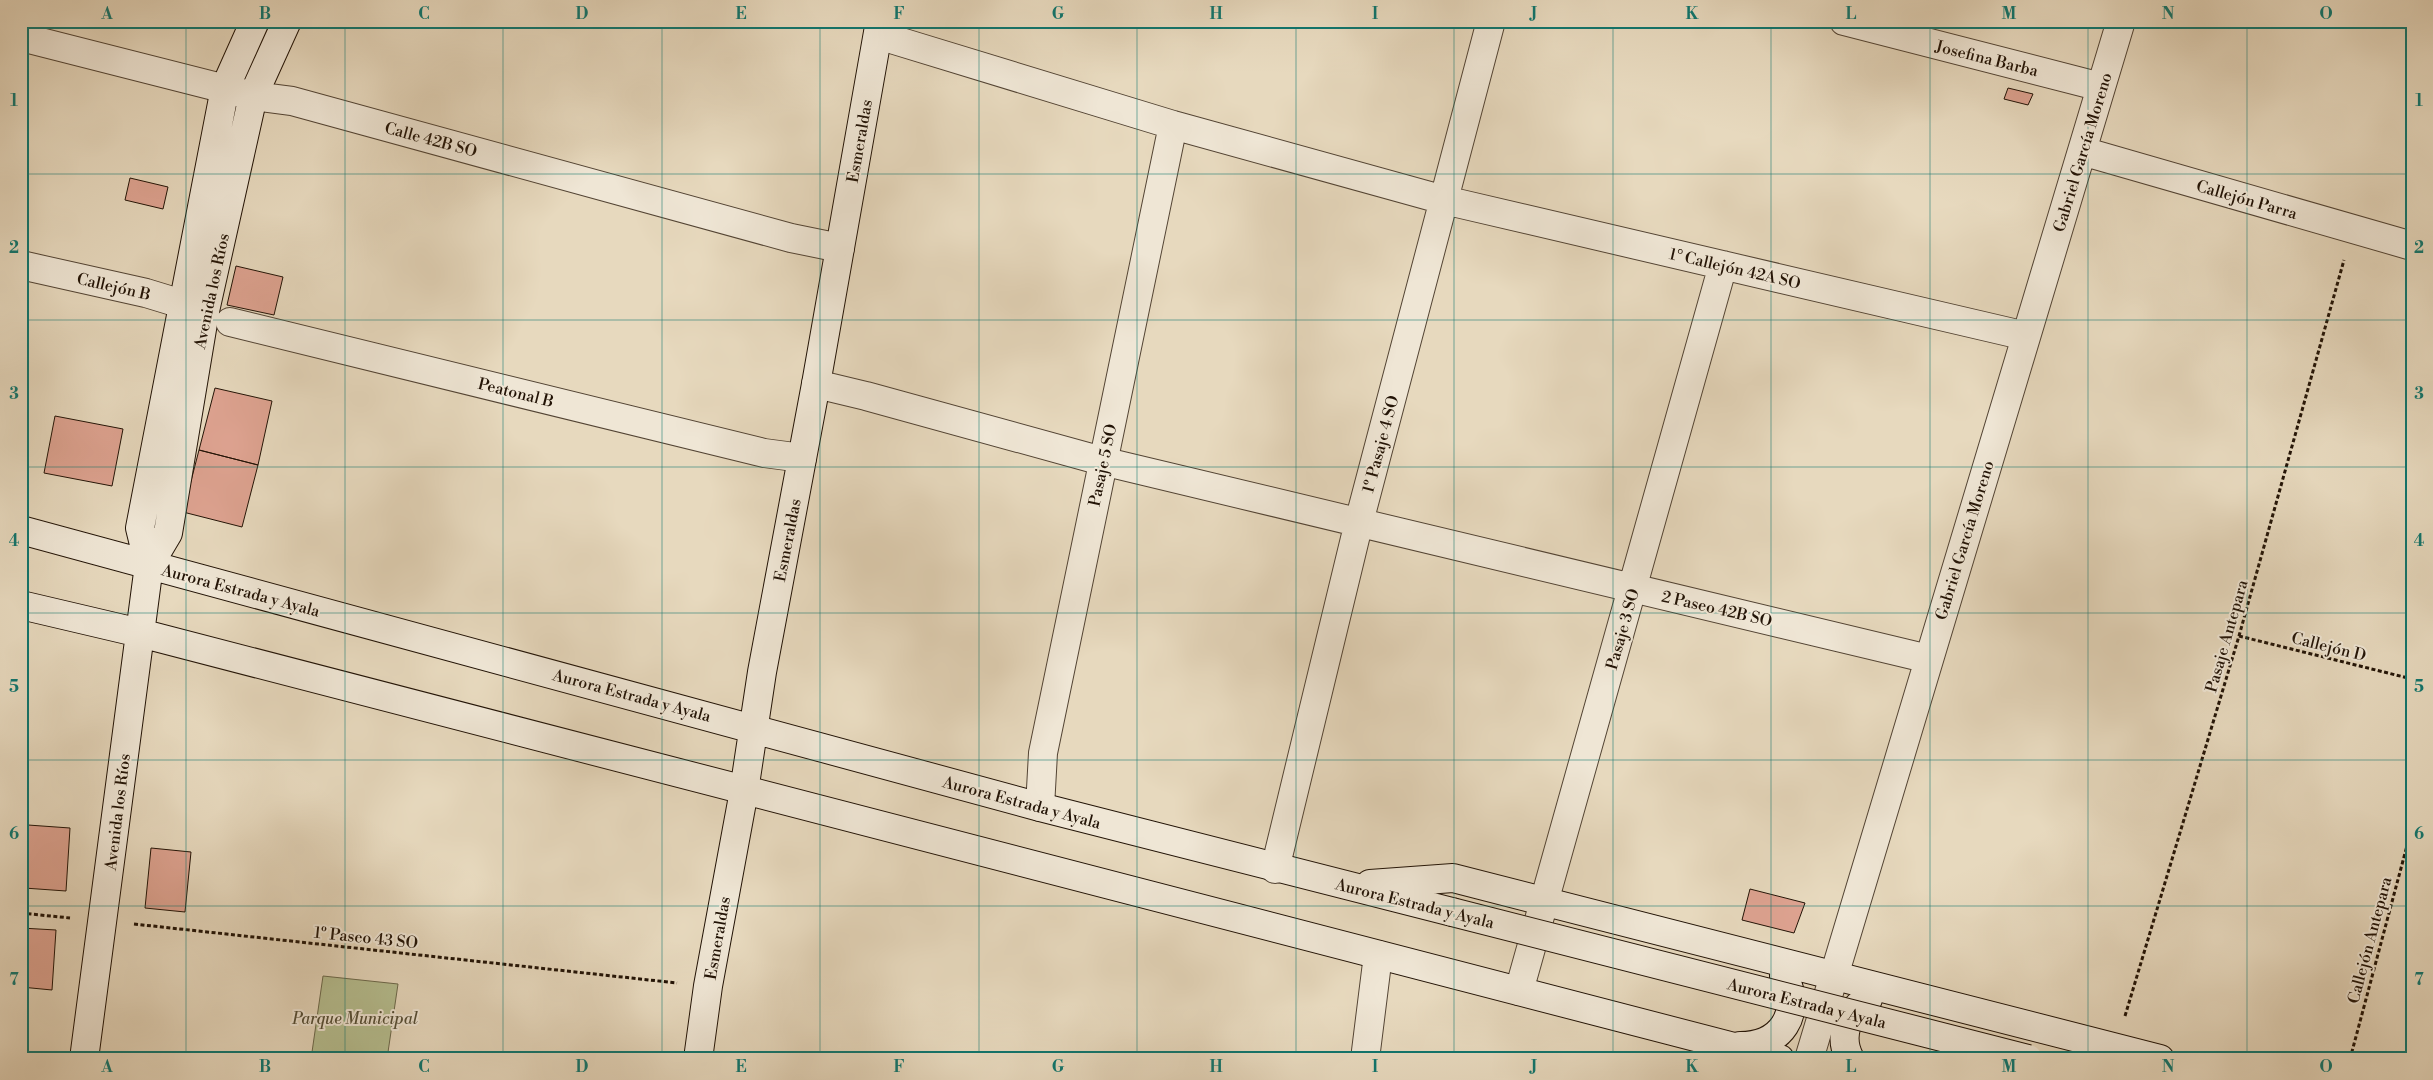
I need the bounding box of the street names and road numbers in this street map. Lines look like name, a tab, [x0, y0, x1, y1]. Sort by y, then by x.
street label: Josefina Barba	[1932, 36, 2041, 82]
street label: Gabriel García Moreno	[2049, 70, 2117, 234]
street label: Esmeraldas	[843, 98, 877, 184]
street label: Calle 42B SO	[382, 118, 479, 162]
street label: Callejón Parra	[2194, 176, 2300, 224]
street label: Avenida los Ríos	[190, 232, 234, 352]
street label: 1° Callejón 42A SO	[1667, 244, 1802, 294]
street label: Callejón B	[75, 269, 153, 305]
street label: Peatonal B	[476, 374, 556, 412]
street label: 1º Pasaje 4 SO	[1358, 393, 1404, 495]
street label: Pasaje 5 SO	[1085, 422, 1121, 508]
street label: Gabriel García Moreno	[1931, 458, 1999, 622]
street label: Esmeraldas	[770, 497, 806, 583]
street label: Aurora Estrada y Ayala	[158, 560, 323, 622]
street label: Pasaje Antepara	[2201, 577, 2253, 695]
street label: Pasaje 3 SO	[1602, 586, 1644, 672]
street label: 2 Paseo 42B SO	[1660, 587, 1774, 631]
street label: Callejón D	[2289, 628, 2368, 666]
street label: Aurora Estrada y Ayala	[549, 665, 714, 727]
street label: Avenida los Ríos	[101, 753, 135, 873]
street label: Aurora Estrada y Ayala	[939, 772, 1104, 834]
street label: Aurora Estrada y Ayala	[1332, 874, 1497, 934]
street label: Callejón Antepara	[2343, 874, 2397, 1006]
street label: Esmeraldas	[701, 895, 735, 981]
street label: 1º Paseo 43 SO	[313, 923, 419, 953]
street label: Aurora Estrada y Ayala	[1724, 974, 1889, 1034]

